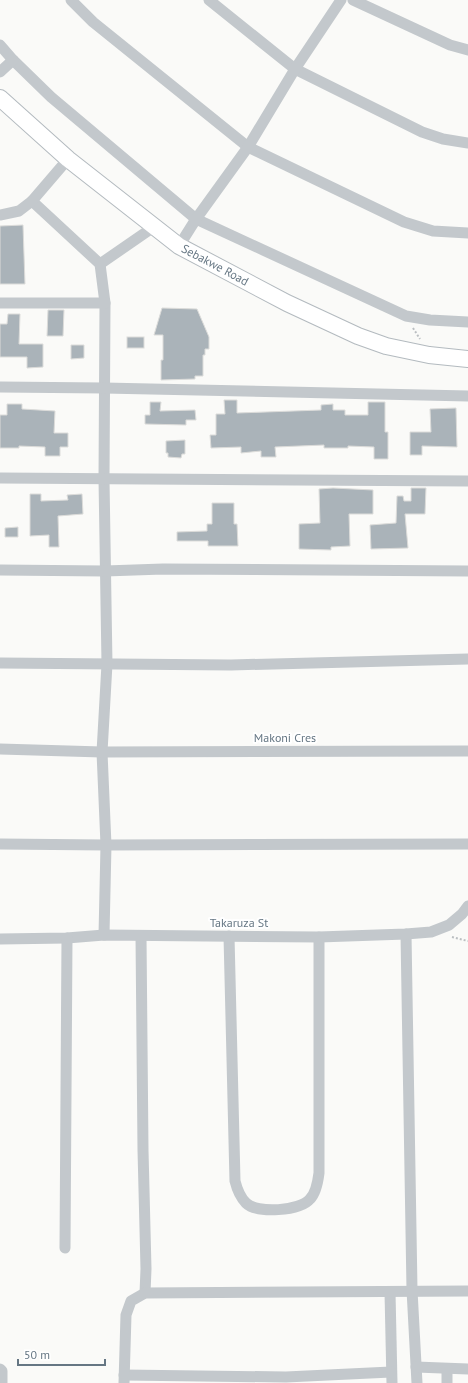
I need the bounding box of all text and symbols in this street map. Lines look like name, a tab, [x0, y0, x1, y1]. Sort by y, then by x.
street label: Sebakwe Road	[179, 241, 251, 289]
street label: Makoni Cres	[254, 730, 316, 745]
street label: Takaruza St	[210, 915, 268, 930]
scale bar	[18, 1341, 105, 1367]
text: 50 m	[24, 1347, 50, 1362]

